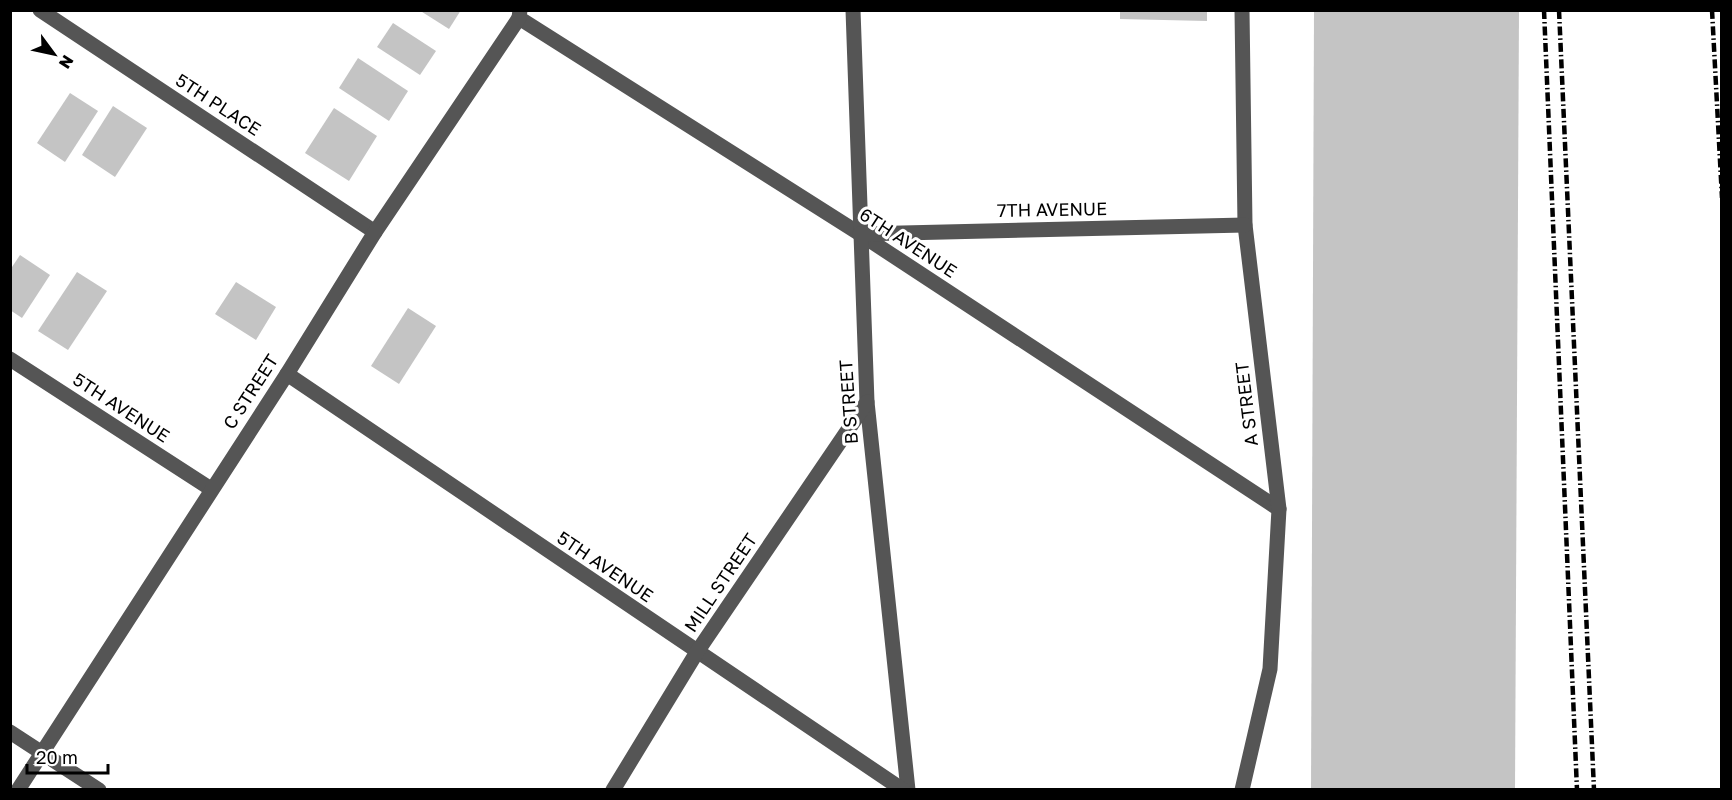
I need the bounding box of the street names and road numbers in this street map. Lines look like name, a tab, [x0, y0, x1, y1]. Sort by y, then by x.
street label: 5TH PLACE	[172, 68, 265, 140]
street label: 7TH AVENUE	[997, 197, 1107, 221]
street label: 6TH AVENUE	[856, 203, 961, 282]
street label: C STREET	[218, 350, 282, 433]
street label: B STREET	[834, 359, 862, 445]
street label: A STREET	[1230, 361, 1262, 447]
street label: 5TH AVENUE	[69, 368, 174, 447]
street label: 5TH AVENUE	[553, 526, 658, 606]
street label: MILL STREET	[679, 529, 761, 636]

